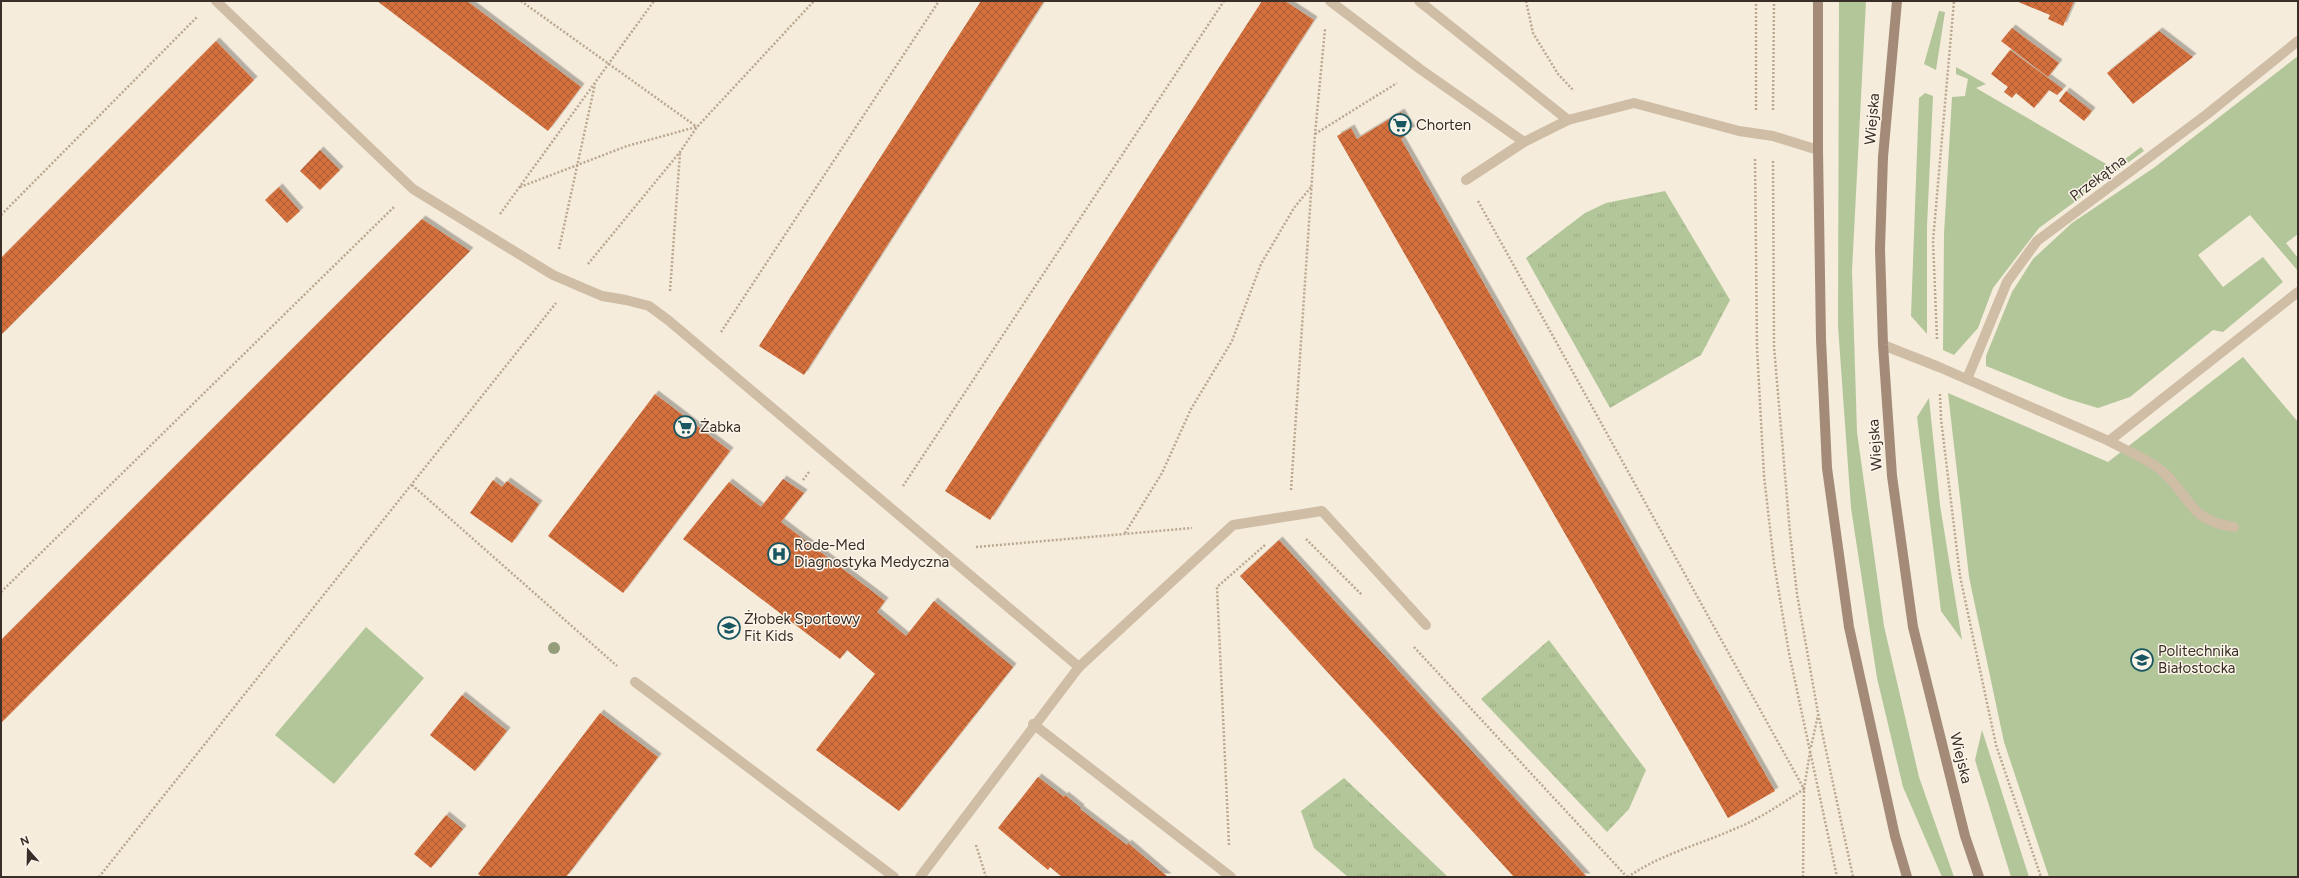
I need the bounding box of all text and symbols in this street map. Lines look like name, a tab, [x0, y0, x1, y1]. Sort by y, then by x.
street label: Wiejska	[1861, 92, 1883, 146]
supermarket icon: Chorten	[1387, 112, 1413, 138]
place label: Chorten	[1416, 116, 1471, 134]
street label: Przekątna	[2066, 151, 2130, 205]
supermarket icon: Żabka	[672, 414, 698, 440]
place label: Żabka	[700, 418, 741, 436]
street label: Wiejska	[1864, 419, 1886, 471]
place label: Rode-Med Diagnostyka Medyczna	[794, 536, 949, 571]
hospital icon: Rode-Med Diagnostyka Medyczna	[766, 541, 792, 567]
place label: Żłobek Sportowy Fit Kids	[744, 610, 860, 645]
school or university icon: Żłobek Sportowy Fit Kids	[716, 615, 742, 641]
place label: Politechnika Białostocka	[2158, 642, 2239, 677]
school or university icon: Politechnika Białostocka	[2129, 647, 2155, 673]
street label: Wiejska	[1946, 731, 1976, 785]
north arrow	[8, 830, 48, 870]
text: N	[19, 834, 31, 849]

